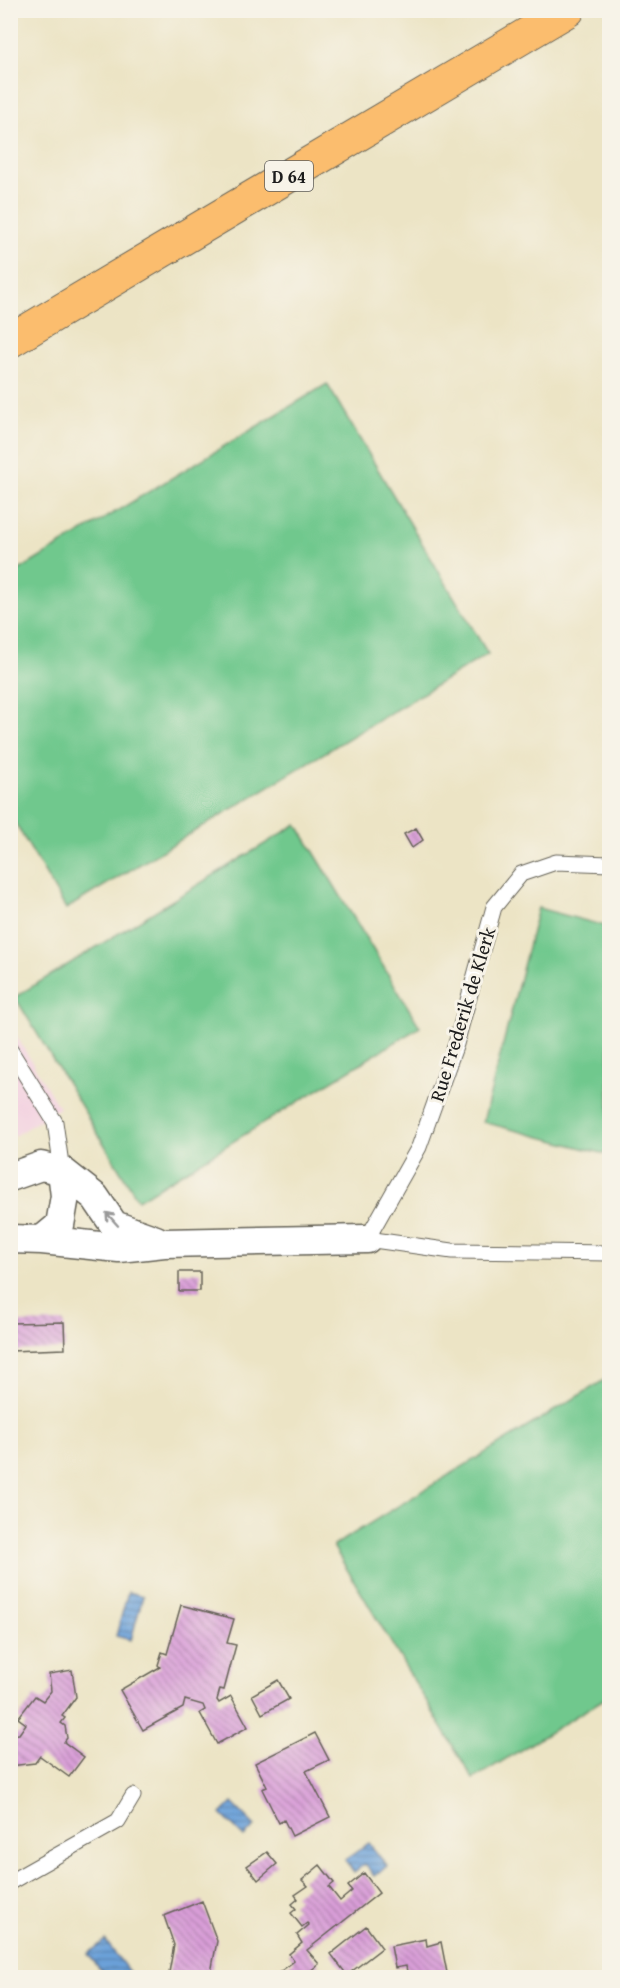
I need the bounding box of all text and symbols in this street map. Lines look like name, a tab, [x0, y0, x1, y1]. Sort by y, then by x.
road number: D 64	[265, 161, 313, 191]
street label: Rue Frederik de Klerk	[422, 922, 503, 1105]
one-way arrow	[105, 1212, 119, 1227]

